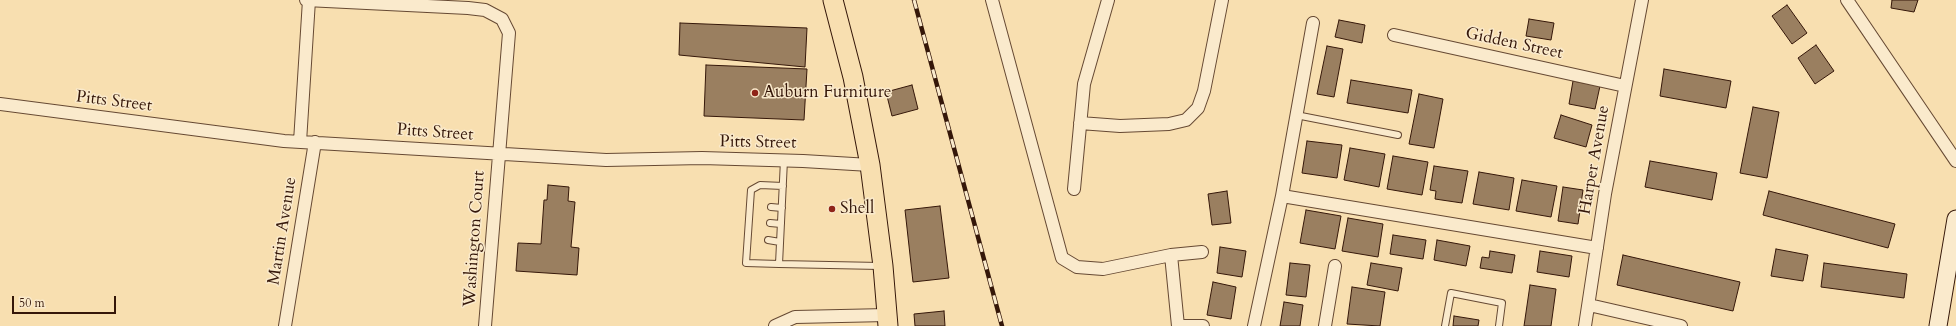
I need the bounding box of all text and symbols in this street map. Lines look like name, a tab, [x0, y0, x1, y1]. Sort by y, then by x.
street label: Gidden Street	[1463, 24, 1565, 64]
place label: Auburn Furniture	[763, 83, 892, 103]
street label: Pitts Street	[75, 87, 153, 117]
marker: Auburn Furniture	[750, 88, 760, 98]
street label: Harper Avenue	[1575, 104, 1615, 216]
street label: Pitts Street	[396, 120, 474, 146]
street label: Pitts Street	[719, 132, 797, 154]
street label: Washington Court	[460, 170, 490, 308]
street label: Martin Avenue	[264, 176, 302, 286]
place label: Shell	[840, 199, 874, 219]
marker: Shell	[827, 204, 837, 214]
scale bar	[14, 288, 118, 314]
text: 50 m	[19, 295, 45, 311]

